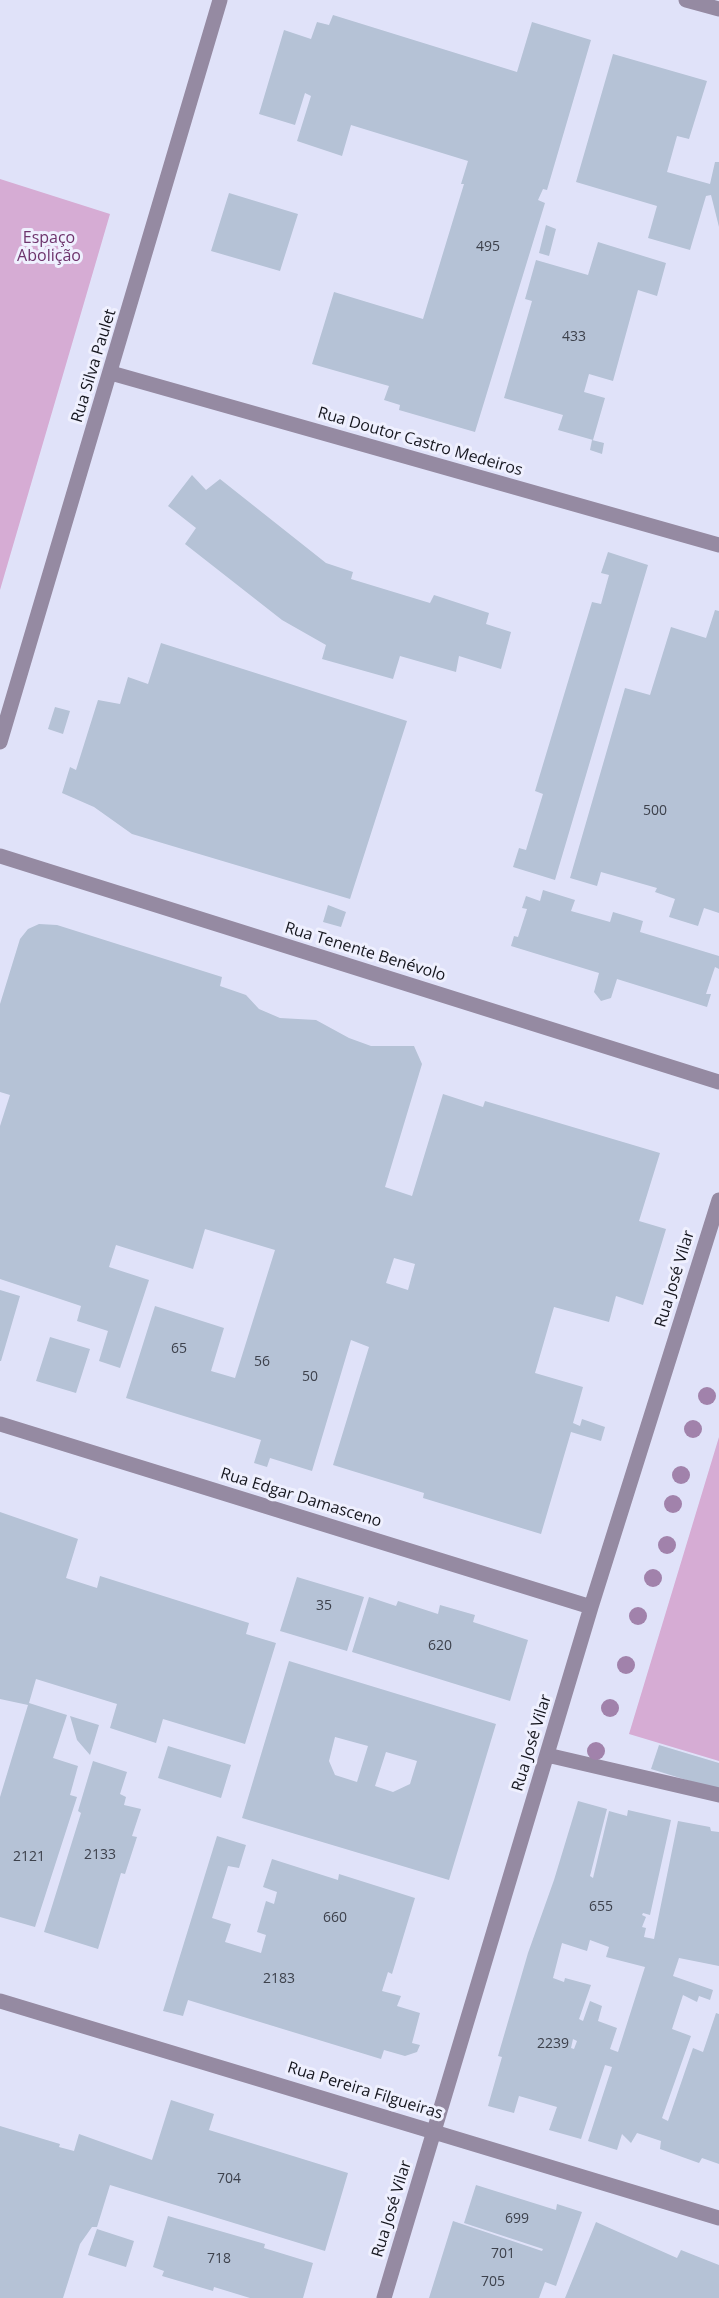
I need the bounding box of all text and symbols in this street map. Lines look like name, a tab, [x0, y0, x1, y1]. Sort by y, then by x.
park label: Espaço Abolição	[17, 228, 81, 266]
house number: 495	[476, 239, 500, 255]
street label: Rua Silva Paulet	[68, 307, 120, 425]
house number: 433	[562, 329, 586, 345]
street label: Rua Doutor Castro Medeiros	[315, 403, 525, 481]
house number: 500	[643, 803, 667, 819]
street label: Rua Tenente Benévolo	[282, 918, 448, 986]
street label: Rua José Vilar	[651, 1228, 699, 1330]
house number: 65	[171, 1341, 187, 1357]
house number: 56	[254, 1354, 270, 1370]
house number: 50	[302, 1369, 318, 1385]
street label: Rua Edgar Damasceno	[218, 1464, 384, 1532]
house number: 35	[316, 1598, 332, 1614]
house number: 620	[428, 1638, 452, 1654]
street label: Rua José Vilar	[508, 1692, 556, 1794]
house number: 2133	[84, 1847, 116, 1863]
house number: 2121	[13, 1849, 45, 1865]
house number: 655	[589, 1899, 613, 1915]
house number: 660	[323, 1910, 347, 1926]
house number: 2183	[263, 1971, 295, 1987]
house number: 2239	[537, 2036, 569, 2052]
street label: Rua Pereira Filgueiras	[285, 2058, 445, 2124]
street label: Rua José Vilar	[368, 2158, 416, 2260]
house number: 704	[217, 2171, 241, 2187]
house number: 699	[505, 2211, 529, 2227]
house number: 701	[491, 2246, 515, 2262]
house number: 718	[207, 2251, 231, 2267]
house number: 705	[481, 2274, 505, 2290]

